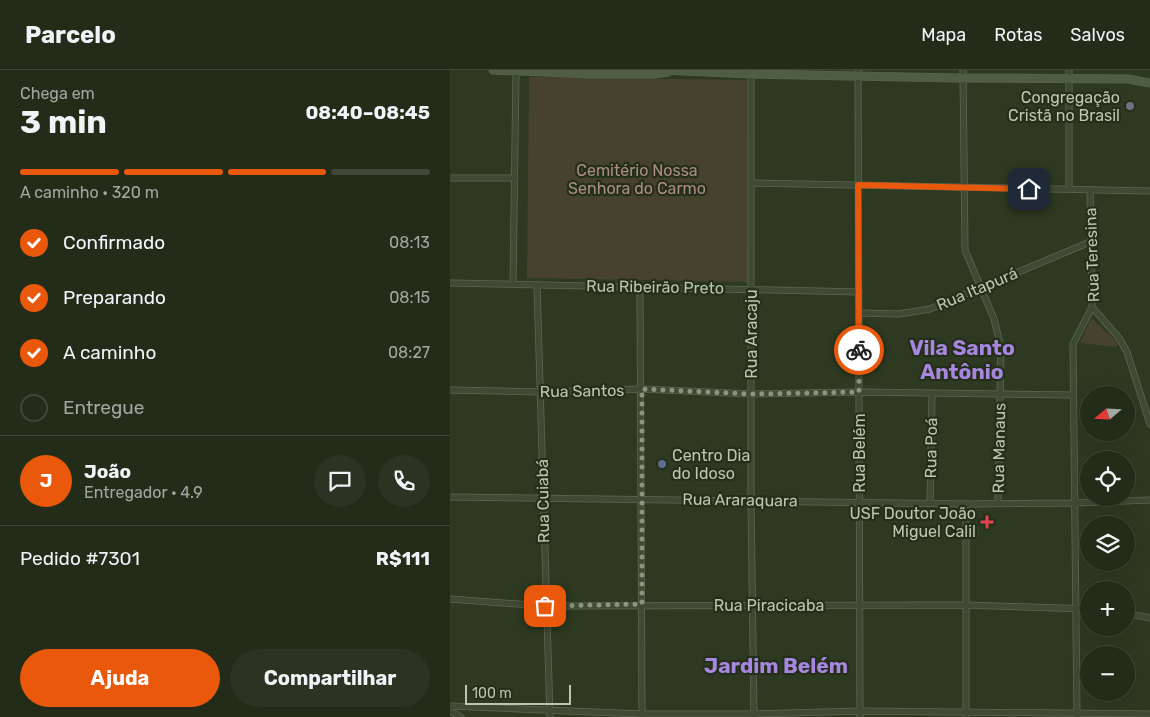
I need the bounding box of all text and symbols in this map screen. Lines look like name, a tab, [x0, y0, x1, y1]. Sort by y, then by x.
text: Parcelo	[25, 21, 116, 49]
text: Mapa	[921, 24, 966, 46]
text: Rotas	[994, 24, 1042, 46]
text: Salvos	[1070, 24, 1125, 46]
text: Chega em	[20, 84, 95, 103]
place label: Congregação Cristã no Brasil	[1008, 88, 1120, 125]
marker: Congregação Cristã no Brasil	[1124, 100, 1136, 112]
text: 08:40–08:45	[305, 101, 430, 124]
text: 3 min	[20, 103, 107, 141]
park label: Cemitério Nossa Senhora do Carmo	[568, 161, 706, 198]
pin	[1008, 168, 1050, 210]
icon: home	[1015, 175, 1043, 203]
text: A caminho · 320 m	[20, 183, 159, 202]
street label: Rua Teresina	[1081, 207, 1103, 303]
icon: check	[20, 229, 48, 257]
text: Confirmado	[63, 231, 165, 254]
text: 08:13	[389, 233, 430, 252]
street label: Rua Itapurá	[934, 263, 1020, 315]
street label: Rua Ribeirão Preto	[586, 276, 724, 298]
icon: check	[20, 284, 48, 312]
text: Preparando	[63, 286, 166, 309]
text: 08:15	[389, 288, 430, 307]
street label: Rua Aracaju	[742, 289, 761, 379]
courier	[834, 325, 884, 375]
district label: Vila Santo Antônio	[909, 335, 1015, 384]
icon: bike	[845, 336, 873, 364]
icon: check	[20, 339, 48, 367]
text: A caminho	[63, 341, 156, 364]
text: 08:27	[388, 343, 430, 362]
street label: Rua Santos	[539, 381, 625, 401]
north arrow	[1080, 386, 1135, 441]
map controls	[1080, 386, 1135, 701]
text: Entregue	[63, 396, 144, 419]
street label: Rua Manaus	[989, 402, 1009, 494]
street label: Rua Belém	[850, 413, 869, 493]
street label: Rua Poá	[921, 417, 941, 479]
place label: Centro Dia do Idoso	[672, 446, 750, 483]
button: locate	[1080, 451, 1135, 506]
button: chat	[314, 455, 366, 507]
button: phone	[378, 455, 430, 507]
marker: Centro Dia do Idoso	[656, 458, 668, 470]
street label: Rua Cuiabá	[533, 459, 553, 543]
text: João	[84, 460, 131, 483]
text: J	[40, 469, 52, 492]
text: Entregador · 4.9	[84, 483, 203, 502]
street label: Rua Araraquara	[682, 489, 798, 511]
place label: USF Doutor João Miguel Calil	[850, 504, 976, 541]
marker: USF Doutor João Miguel Calil	[980, 515, 994, 529]
button: layers	[1080, 516, 1135, 571]
text: Pedido #7301	[20, 547, 140, 570]
text: R$111	[376, 547, 430, 570]
button: +	[1080, 581, 1135, 636]
pin	[524, 585, 566, 627]
icon: bag	[531, 592, 559, 620]
street label: Rua Piracicaba	[714, 596, 824, 615]
button: −	[1080, 646, 1135, 701]
button: Ajuda	[20, 649, 220, 707]
button: Compartilhar	[230, 649, 430, 707]
district label: Jardim Belém	[704, 653, 848, 678]
scale bar	[465, 682, 571, 705]
text: 100 m	[472, 685, 512, 702]

